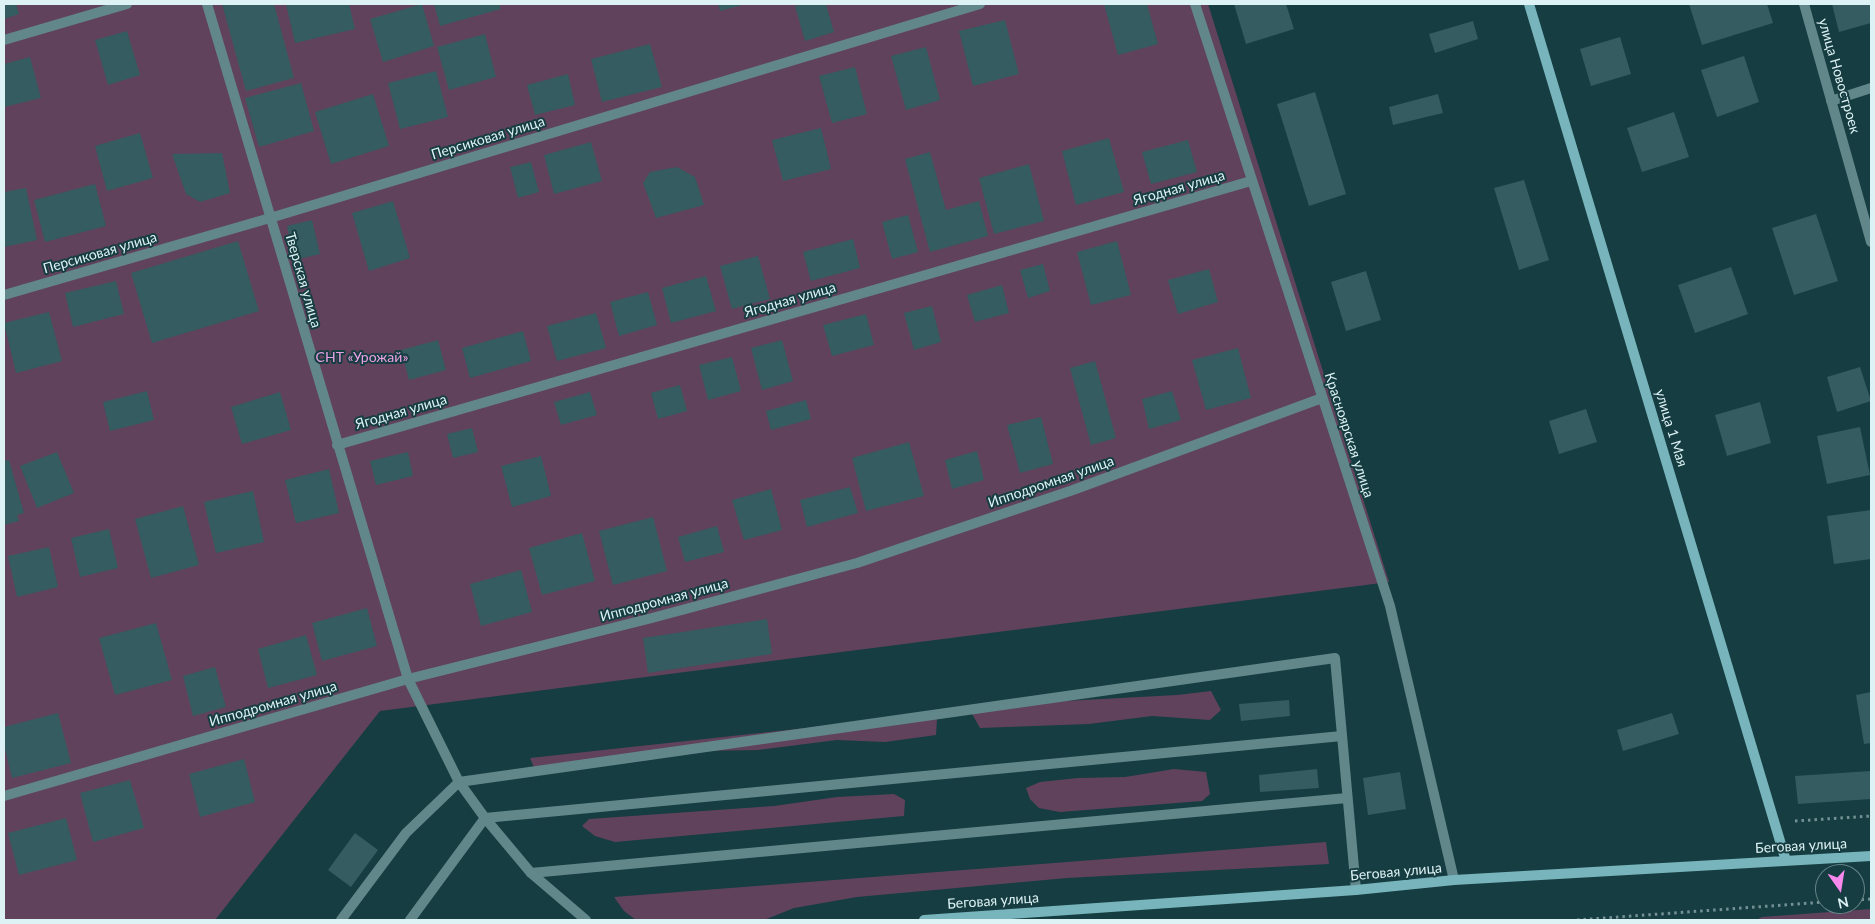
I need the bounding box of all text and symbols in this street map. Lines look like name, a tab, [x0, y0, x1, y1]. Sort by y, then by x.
street label: улица Новостроек	[1814, 16, 1864, 136]
street label: Персиковая улица	[429, 113, 547, 163]
street label: Ягодная улица	[1131, 167, 1227, 209]
street label: Персиковая улица	[41, 229, 159, 277]
street label: Тверская улица	[281, 230, 325, 330]
street label: Ягодная улица	[742, 279, 838, 321]
park label: СНТ «Урожай»	[316, 349, 408, 365]
street label: Красноярская улица	[1321, 370, 1377, 500]
street label: улица 1 Мая	[1651, 387, 1691, 469]
street label: Ягодная улица	[353, 391, 449, 433]
street label: Ипподромная улица	[986, 453, 1116, 511]
street label: Ипподромная улица	[598, 575, 730, 625]
street label: Ипподромная улица	[207, 678, 339, 730]
street label: Беговая улица	[1755, 835, 1847, 857]
street label: Беговая улица	[1349, 860, 1443, 884]
north arrow	[1815, 864, 1865, 914]
street label: Беговая улица	[946, 889, 1040, 913]
text: N	[1836, 894, 1850, 913]

